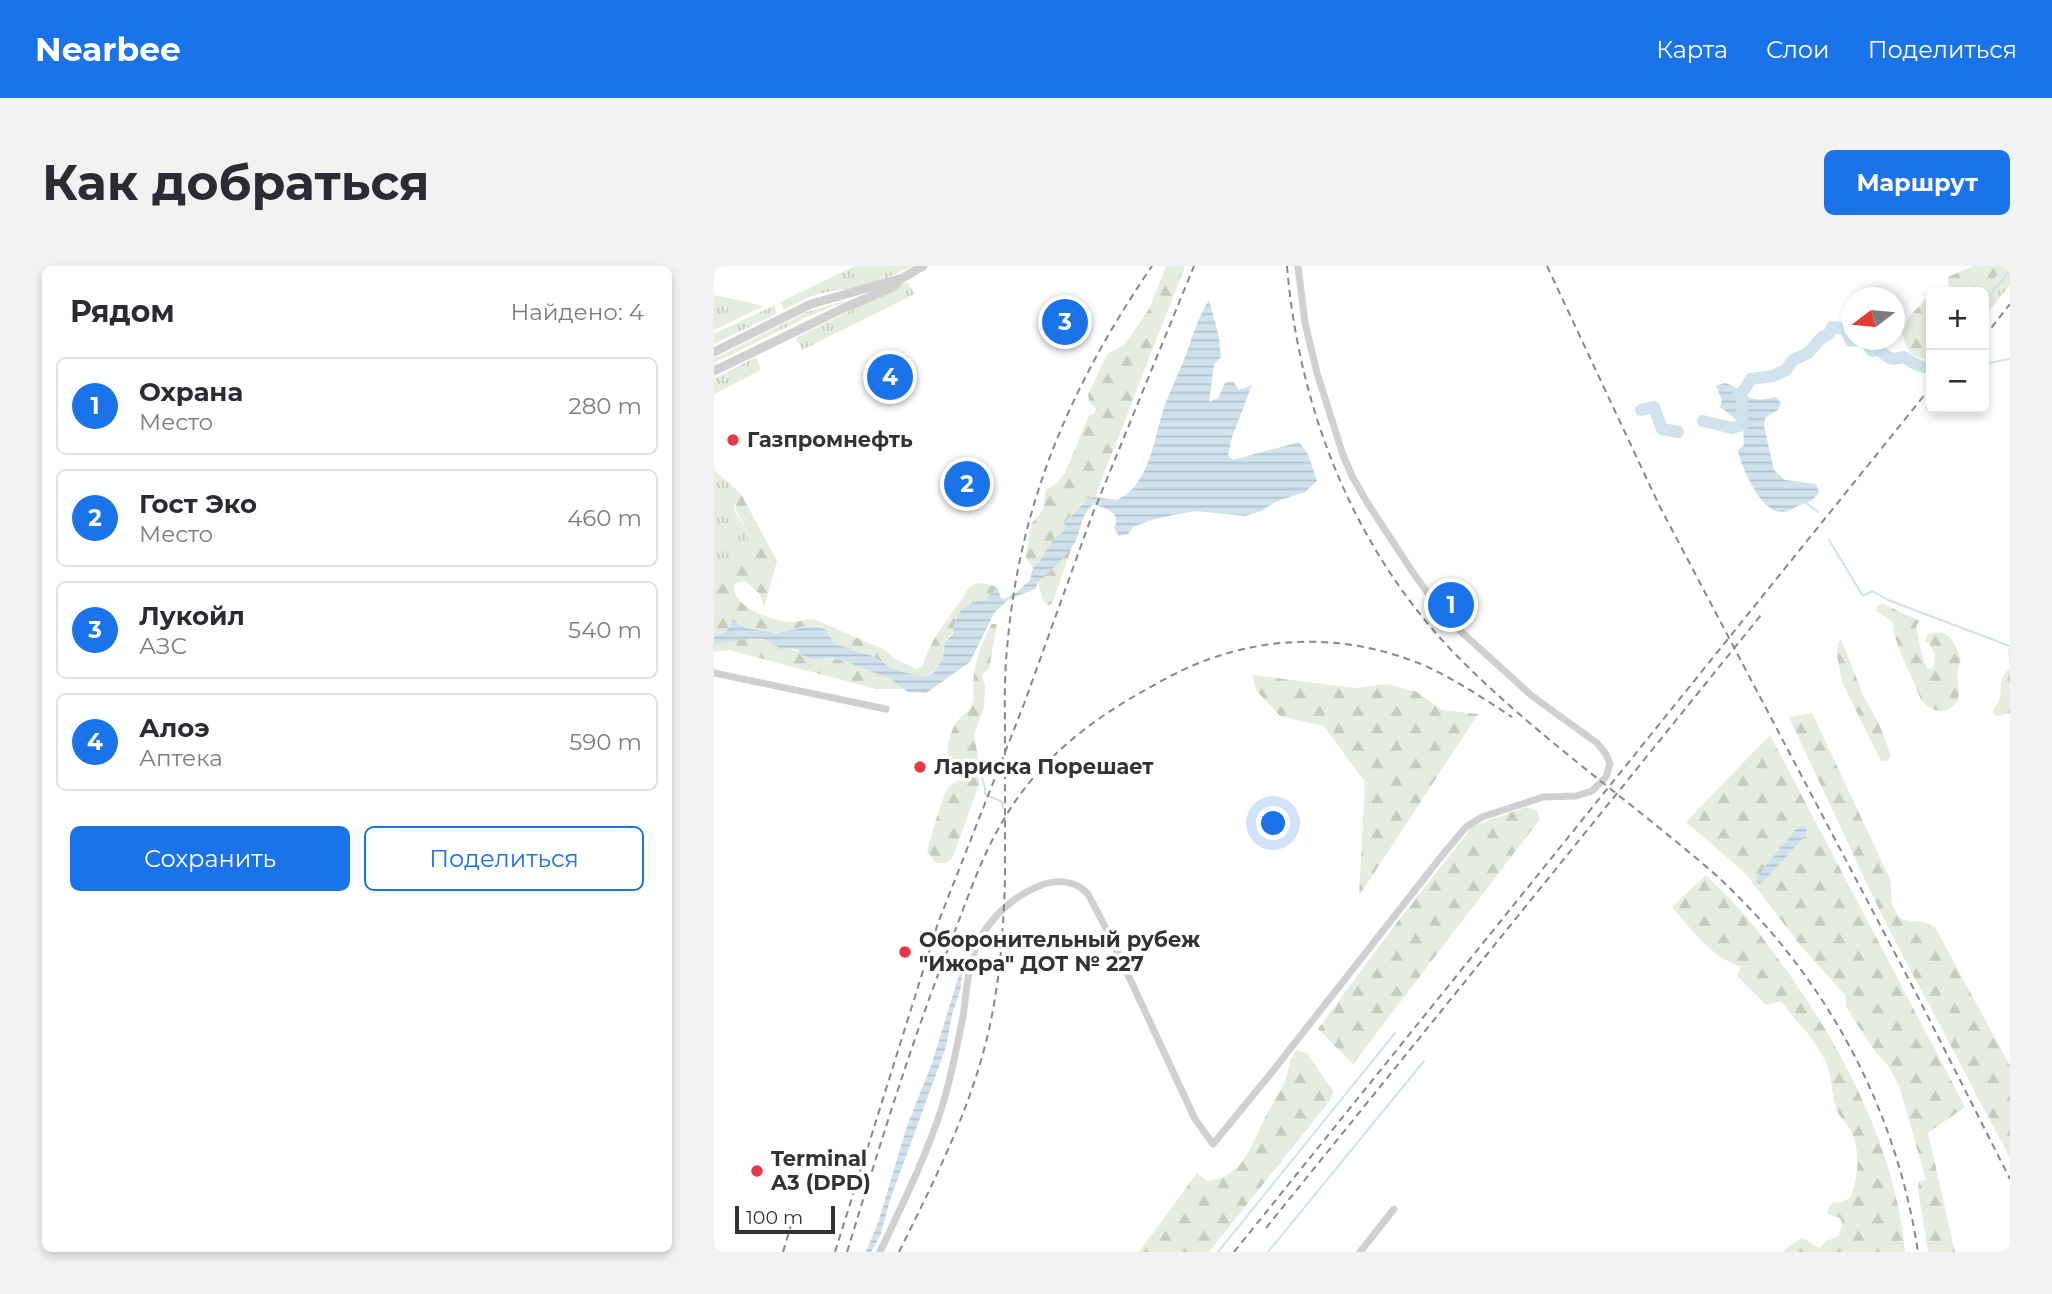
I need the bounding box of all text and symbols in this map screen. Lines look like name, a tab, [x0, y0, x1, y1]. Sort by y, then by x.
text: Nearbee	[35, 29, 181, 69]
text: Карта	[1656, 35, 1728, 64]
text: Слои	[1766, 35, 1830, 64]
text: Поделиться	[1868, 35, 2017, 64]
button: Маршрут	[1824, 150, 2010, 215]
text: Как добраться	[42, 153, 430, 212]
north arrow	[1842, 287, 1905, 350]
map controls	[1926, 287, 1989, 413]
button: +	[1926, 287, 1989, 350]
text: Рядом	[70, 293, 175, 330]
pin: 3	[1042, 296, 1088, 348]
text: Найдено: 4	[510, 298, 644, 326]
button: −	[1926, 350, 1989, 413]
pin: 4	[867, 351, 913, 403]
text: Охрана	[139, 376, 243, 408]
text: 1	[90, 392, 100, 420]
text: 280 m	[569, 392, 642, 420]
text: Место	[139, 408, 213, 436]
place label: Газпромнефть	[747, 427, 913, 452]
marker: Газпромнефть	[725, 432, 741, 448]
pin: 2	[944, 458, 990, 510]
text: Гост Эко	[139, 488, 257, 520]
text: 2	[88, 504, 102, 532]
text: 460 m	[567, 504, 642, 532]
text: Место	[139, 520, 213, 548]
pin: 1	[1428, 579, 1474, 631]
text: Лукойл	[139, 600, 245, 632]
text: 3	[88, 616, 102, 644]
text: 540 m	[568, 616, 642, 644]
text: АЗС	[139, 632, 187, 660]
text: Алоэ	[139, 712, 210, 744]
text: 4	[87, 728, 103, 756]
text: 590 m	[569, 728, 642, 756]
text: Аптека	[139, 744, 223, 772]
place label: Лариска Порешает	[934, 754, 1154, 779]
marker: Лариска Порешает	[912, 759, 928, 775]
your location	[1256, 806, 1290, 840]
button: Сохранить	[70, 826, 350, 891]
button: Поделиться	[364, 826, 644, 891]
place label: Оборонительный рубеж "Ижора" ДОТ № 227	[919, 927, 1201, 976]
marker: Оборонительный рубеж "Ижора" ДОТ № 227	[897, 944, 913, 960]
place label: Terminal A3 (DPD)	[770, 1146, 871, 1195]
marker: Terminal A3 (DPD)	[749, 1163, 765, 1179]
scale bar	[735, 1203, 835, 1235]
text: 100 m	[746, 1206, 803, 1229]

